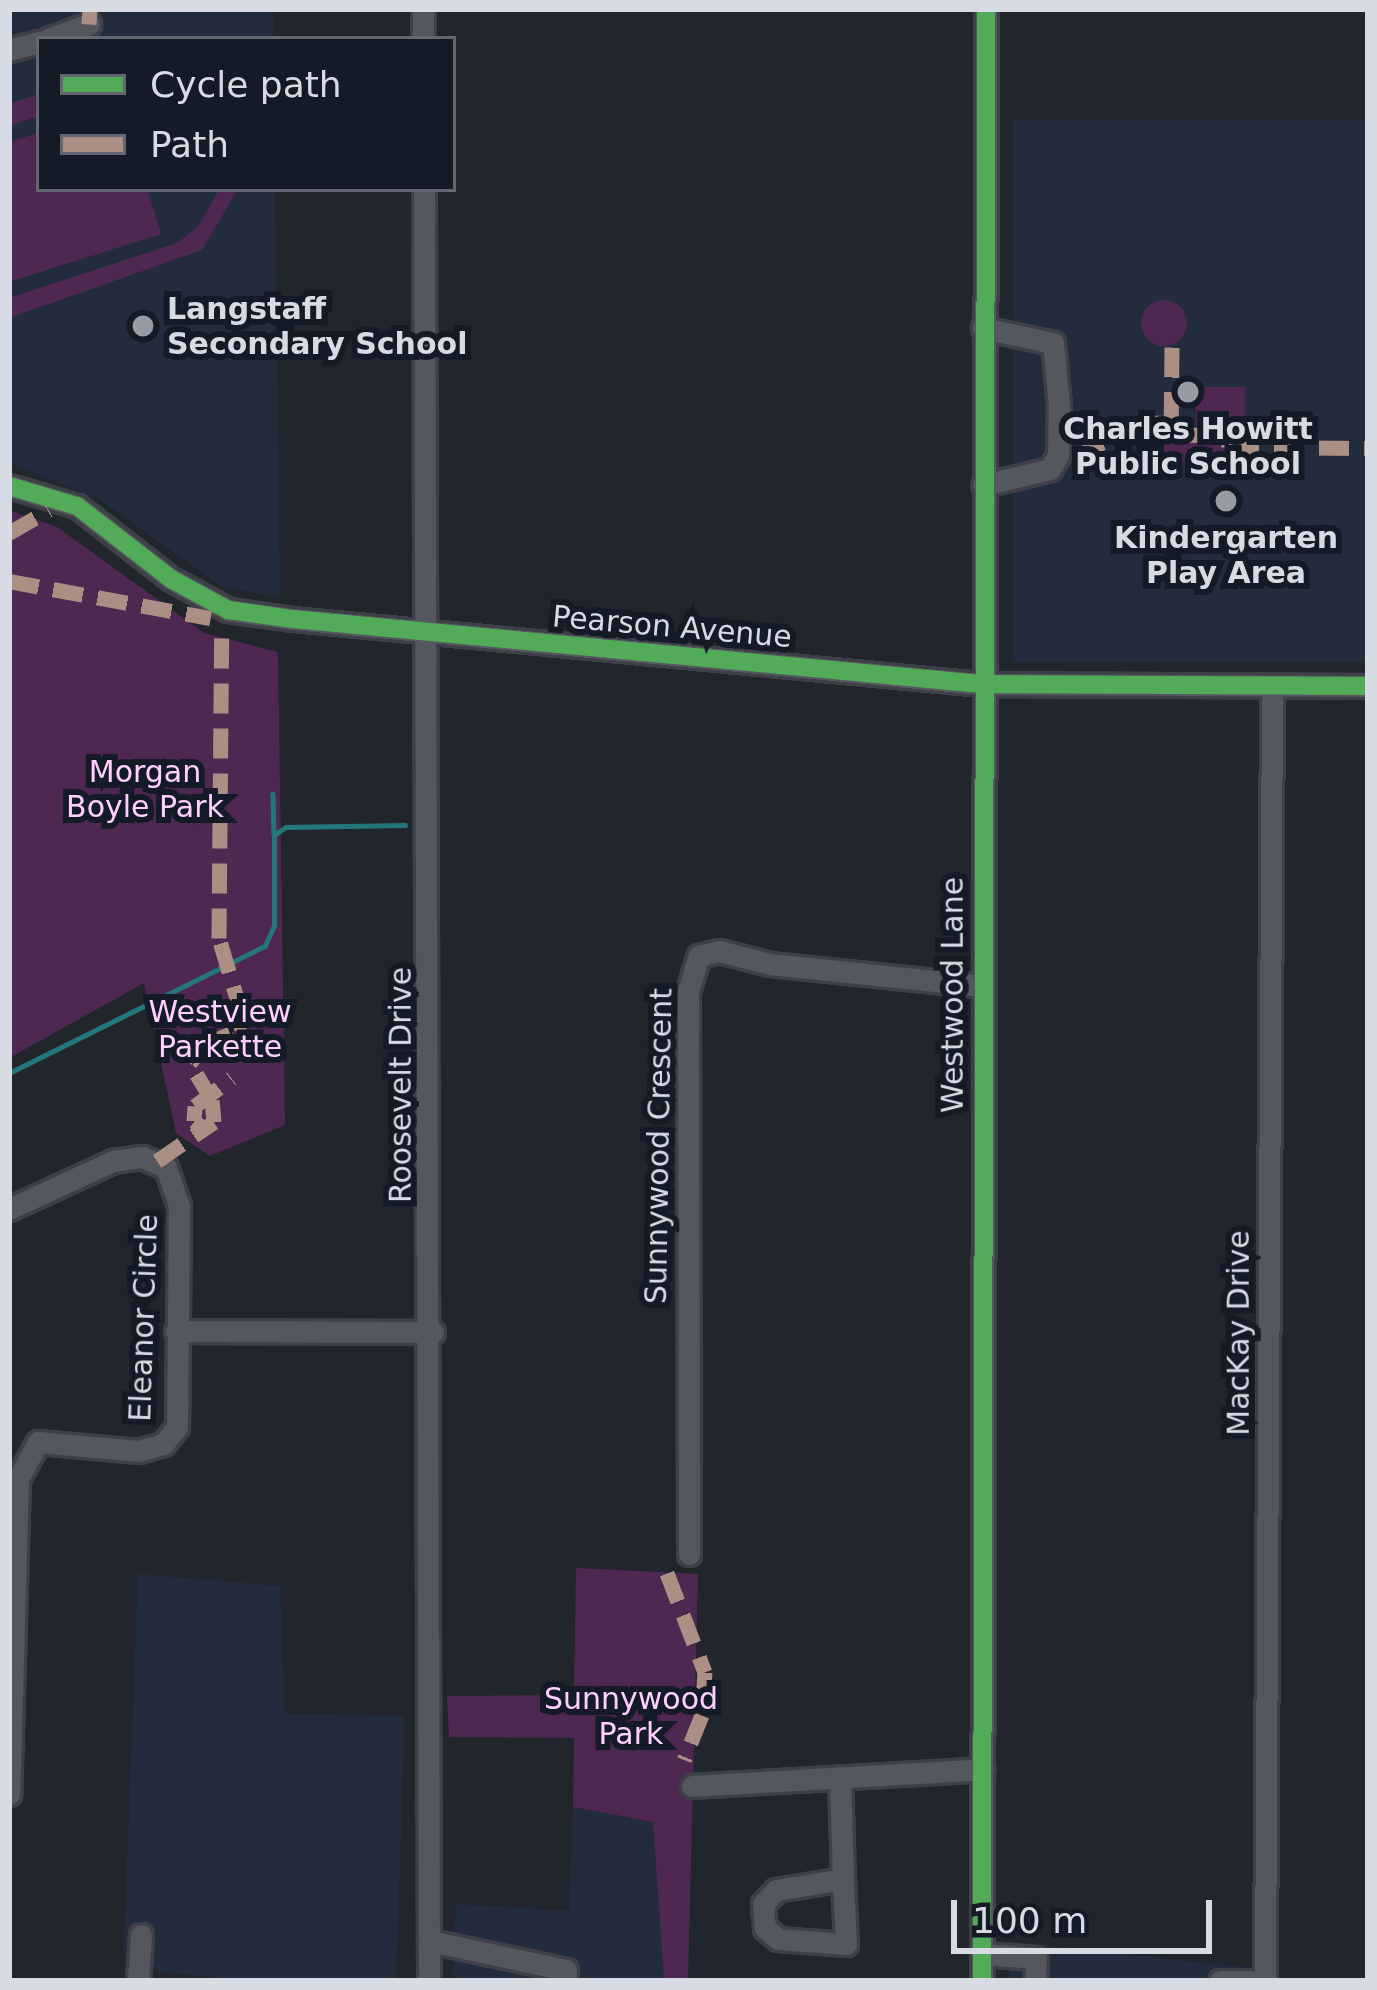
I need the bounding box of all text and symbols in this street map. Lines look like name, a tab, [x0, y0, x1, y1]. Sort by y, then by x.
legend	[36, 36, 456, 192]
text: Cycle path	[150, 64, 342, 105]
text: Path	[150, 124, 229, 165]
place label: Langstaff Secondary School	[167, 291, 467, 362]
marker: Langstaff Secondary School	[130, 313, 156, 339]
marker: Charles Howitt Public School	[1175, 379, 1201, 405]
place label: Charles Howitt Public School	[1063, 411, 1313, 482]
marker: Kindergarten Play Area	[1213, 488, 1239, 514]
place label: Kindergarten Play Area	[1114, 520, 1338, 590]
street label: Pearson Avenue	[551, 599, 793, 655]
park label: Morgan Boyle Park	[66, 754, 224, 824]
street label: Westwood Lane	[935, 877, 971, 1113]
street label: Roosevelt Drive	[383, 967, 419, 1203]
street label: Sunnywood Crescent	[638, 988, 680, 1304]
park label: Westview Parkette	[149, 994, 291, 1064]
street label: Eleanor Circle	[122, 1214, 166, 1422]
street label: MacKay Drive	[1221, 1230, 1257, 1436]
park label: Sunnywood Park	[544, 1681, 718, 1752]
scale bar	[957, 1876, 1218, 1950]
text: 100 m	[972, 1900, 1087, 1941]

